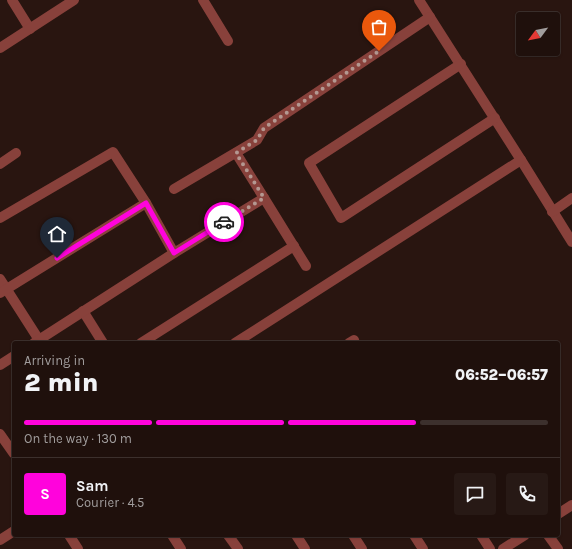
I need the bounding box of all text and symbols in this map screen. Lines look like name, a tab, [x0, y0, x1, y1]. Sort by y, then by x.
pin	[362, 10, 396, 51]
north arrow	[516, 12, 560, 56]
map controls	[516, 12, 560, 56]
icon: bag	[368, 16, 390, 38]
courier	[204, 202, 244, 242]
icon: car	[213, 211, 235, 233]
pin	[40, 217, 74, 258]
icon: home	[46, 223, 68, 245]
text: Arriving in	[24, 353, 85, 368]
text: 06:52–06:57	[455, 366, 548, 384]
text: 2 min	[24, 367, 99, 398]
text: On the way · 130 m	[24, 431, 132, 446]
button: chat	[454, 473, 496, 515]
button: phone	[506, 473, 548, 515]
text: Sam	[76, 477, 109, 495]
text: S	[40, 485, 50, 503]
text: Courier · 4.5	[76, 495, 144, 510]

